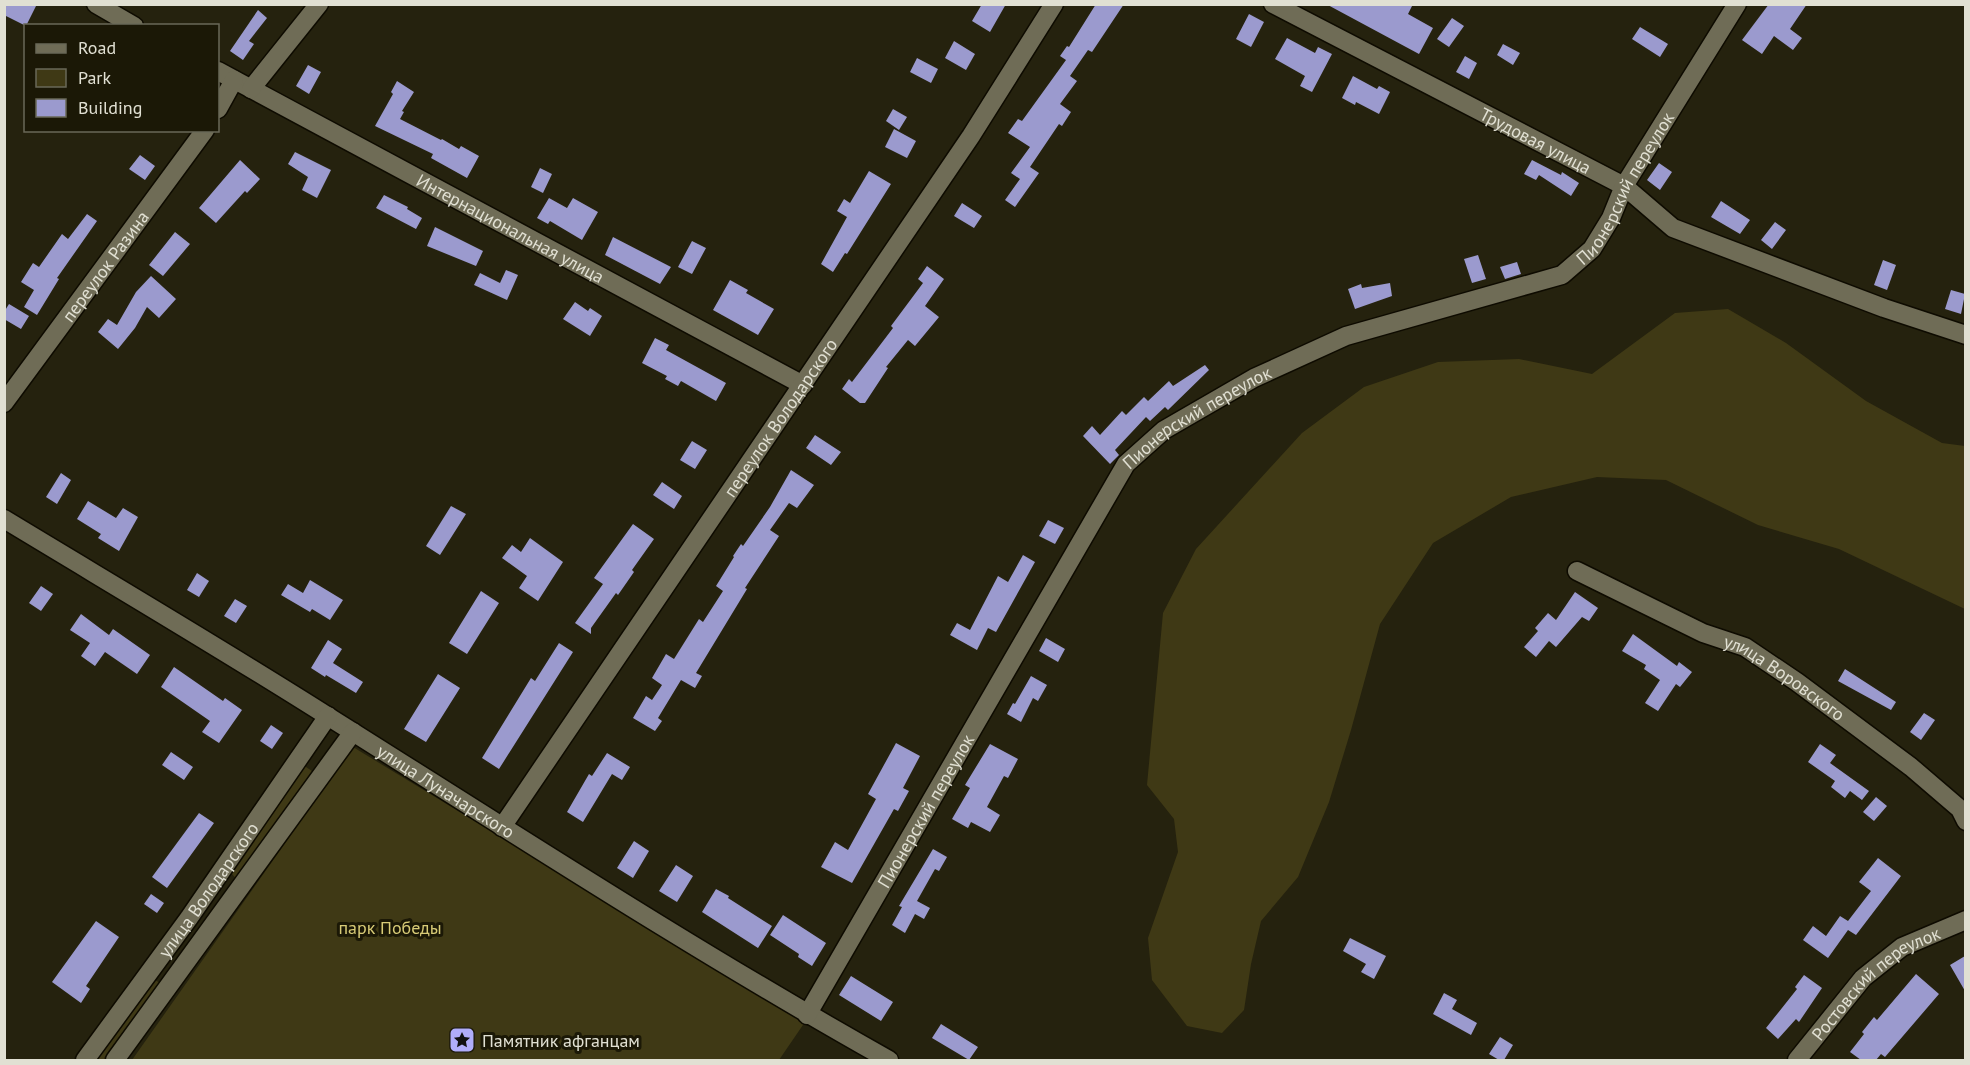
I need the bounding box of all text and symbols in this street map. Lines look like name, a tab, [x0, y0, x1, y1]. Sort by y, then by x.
legend	[24, 24, 219, 132]
text: Road	[78, 36, 116, 59]
text: Park	[78, 66, 111, 89]
text: Building	[78, 96, 142, 119]
street label: Трудовая улица	[1476, 102, 1595, 179]
street label: Пионерский переулок	[1571, 107, 1679, 269]
street label: Интернациональная улица	[413, 168, 608, 288]
street label: переулок Разина	[56, 206, 153, 326]
street label: переулок Володарского	[718, 334, 842, 501]
street label: Пионерский переулок	[1117, 360, 1275, 474]
street label: улица Воровского	[1721, 629, 1850, 725]
street label: Пионерский переулок	[872, 729, 979, 892]
street label: улица Луначарского	[373, 739, 519, 843]
street label: улица Володарского	[153, 818, 263, 962]
park label: парк Победы	[338, 916, 442, 939]
street label: Ростовский переулок	[1806, 921, 1944, 1045]
place icon: Памятник афганцам	[447, 1025, 477, 1055]
place label: Памятник афганцам	[482, 1029, 640, 1052]

